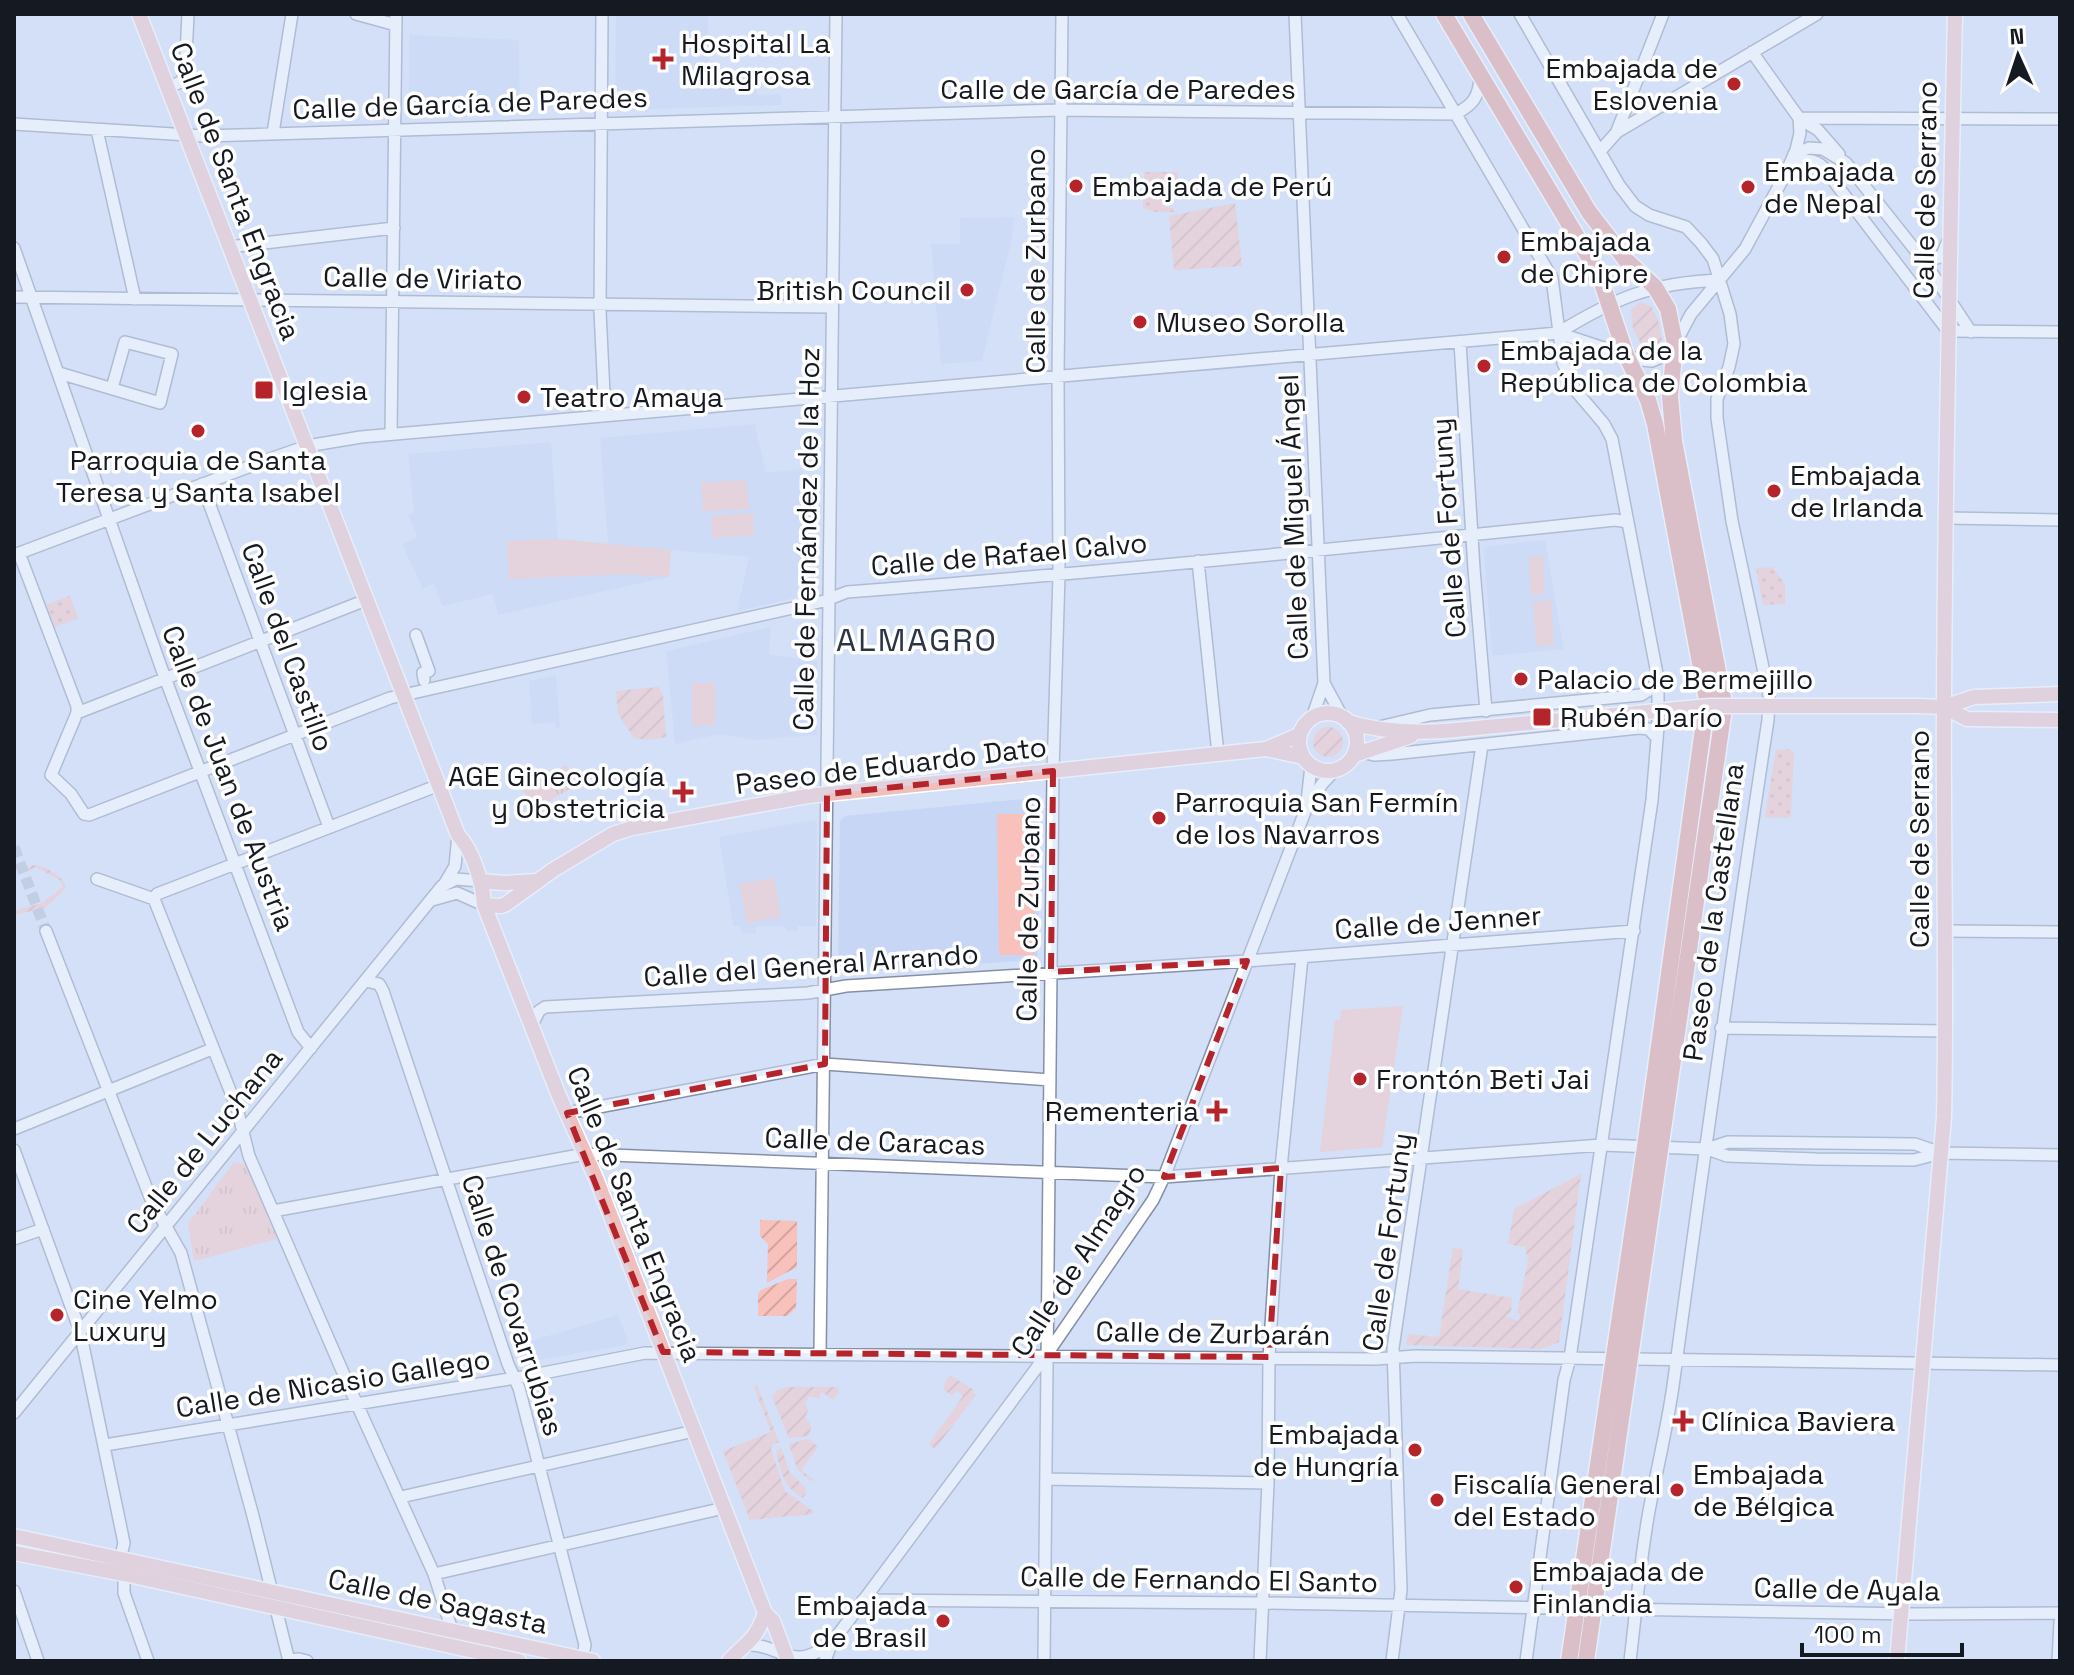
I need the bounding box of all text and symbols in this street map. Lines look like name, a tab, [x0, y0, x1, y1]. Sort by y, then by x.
north arrow	[1978, 16, 2058, 96]
text: N	[2009, 22, 2025, 50]
place label: Hospital La Milagrosa	[681, 25, 831, 93]
street label: Calle de Santa Engracia	[163, 37, 309, 345]
marker: Hospital La Milagrosa	[652, 48, 674, 70]
place label: Embajada de Eslovenia	[1545, 50, 1718, 118]
street label: Calle de García de Paredes	[940, 71, 1296, 107]
marker: Embajada de Eslovenia	[1725, 75, 1743, 93]
street label: Calle de García de Paredes	[292, 79, 648, 127]
street label: Calle de Serrano	[1905, 81, 1945, 299]
street label: Calle de Zurbano	[1017, 148, 1053, 374]
place label: Embajada de Nepal	[1764, 153, 1895, 221]
place label: Embajada de Perú	[1092, 168, 1332, 204]
marker: Embajada de Perú	[1067, 177, 1085, 195]
marker: Embajada de Nepal	[1739, 178, 1757, 196]
place label: Embajada de Chipre	[1520, 223, 1651, 291]
marker: Embajada de Chipre	[1495, 248, 1513, 266]
street label: Calle de Viriato	[323, 258, 523, 298]
place label: British Council	[756, 272, 951, 308]
marker: British Council	[958, 281, 976, 299]
place label: Museo Sorolla	[1156, 304, 1345, 340]
marker: Museo Sorolla	[1131, 313, 1149, 331]
place label: Embajada de la República de Colombia	[1500, 332, 1808, 400]
street label: Calle de Fernández de la Hoz	[785, 347, 827, 731]
marker: Embajada de la República de Colombia	[1475, 357, 1493, 375]
place label: Iglesia	[282, 372, 368, 408]
street label: Calle de Miguel Ángel	[1270, 373, 1316, 661]
marker: Iglesia	[253, 379, 275, 401]
place label: Teatro Amaya	[540, 379, 723, 415]
marker: Teatro Amaya	[515, 388, 533, 406]
street label: Calle de Fortuny	[1422, 417, 1474, 639]
marker: Parroquia de Santa Teresa y Santa Isabel	[189, 422, 207, 440]
place label: Parroquia de Santa Teresa y Santa Isabel	[56, 442, 340, 510]
place label: Embajada de Irlanda	[1790, 457, 1923, 525]
marker: Embajada de Irlanda	[1765, 482, 1783, 500]
street label: Calle de Rafael Calvo	[869, 524, 1149, 584]
street label: Calle del Castillo	[234, 538, 342, 756]
street label: Calle de Juan de Austria	[154, 620, 304, 936]
district label: ALMAGRO	[836, 620, 998, 660]
place label: Palacio de Bermejillo	[1537, 661, 1813, 697]
marker: Palacio de Bermejillo	[1512, 670, 1530, 688]
place label: Rubén Darío	[1560, 699, 1723, 735]
marker: Rubén Darío	[1531, 706, 1553, 728]
street label: Paseo de Eduardo Dato	[733, 728, 1049, 802]
street label: Calle de Serrano	[1901, 730, 1937, 948]
place label: AGE Ginecología y Obstetricia	[448, 758, 665, 826]
street label: Paseo de la Castellana	[1674, 761, 1752, 1063]
marker: AGE Ginecología y Obstetricia	[672, 781, 694, 803]
place label: Parroquia San Fermín de los Navarros	[1175, 784, 1459, 852]
street label: Calle de Zurbano	[1008, 796, 1048, 1022]
marker: Parroquia San Fermín de los Navarros	[1150, 809, 1168, 827]
street label: Calle de Jenner	[1333, 897, 1543, 947]
street label: Calle del General Arrando	[642, 935, 980, 995]
street label: Calle de Luchana	[118, 1041, 290, 1241]
street label: Calle de Santa Engracia	[559, 1061, 711, 1367]
place label: Frontón Beti Jai	[1376, 1061, 1590, 1097]
marker: Frontón Beti Jai	[1351, 1070, 1369, 1088]
place label: Rementeria	[1045, 1093, 1199, 1129]
marker: Rementeria	[1206, 1100, 1228, 1122]
street label: Calle de Caracas	[764, 1119, 986, 1163]
street label: Calle de Fortuny	[1354, 1130, 1420, 1354]
street label: Calle de Almagro	[1002, 1157, 1154, 1363]
street label: Calle de Covarrubias	[454, 1170, 572, 1440]
place label: Cine Yelmo Luxury	[73, 1281, 218, 1349]
marker: Cine Yelmo Luxury	[48, 1306, 66, 1324]
street label: Calle de Zurbarán	[1095, 1313, 1331, 1353]
street label: Calle de Nicasio Gallego	[173, 1340, 493, 1426]
place label: Clínica Baviera	[1701, 1403, 1895, 1439]
marker: Clínica Baviera	[1672, 1410, 1694, 1432]
place label: Embajada de Hungría	[1253, 1416, 1399, 1484]
marker: Embajada de Hungría	[1406, 1441, 1424, 1459]
place label: Embajada de Bélgica	[1693, 1456, 1834, 1524]
place label: Fiscalía General del Estado	[1453, 1466, 1661, 1534]
marker: Embajada de Bélgica	[1668, 1481, 1686, 1499]
marker: Fiscalía General del Estado	[1428, 1491, 1446, 1509]
place label: Embajada de Finlandia	[1532, 1553, 1705, 1621]
street label: Calle de Fernando El Santo	[1020, 1558, 1378, 1600]
street label: Calle de Sagasta	[325, 1560, 551, 1642]
street label: Calle de Ayala	[1753, 1569, 1941, 1609]
marker: Embajada de Finlandia	[1507, 1578, 1525, 1596]
place label: Embajada de Brasil	[796, 1587, 927, 1655]
scale bar	[1802, 1607, 1962, 1657]
marker: Embajada de Brasil	[934, 1612, 952, 1630]
text: 100 m	[1814, 1619, 1882, 1650]

